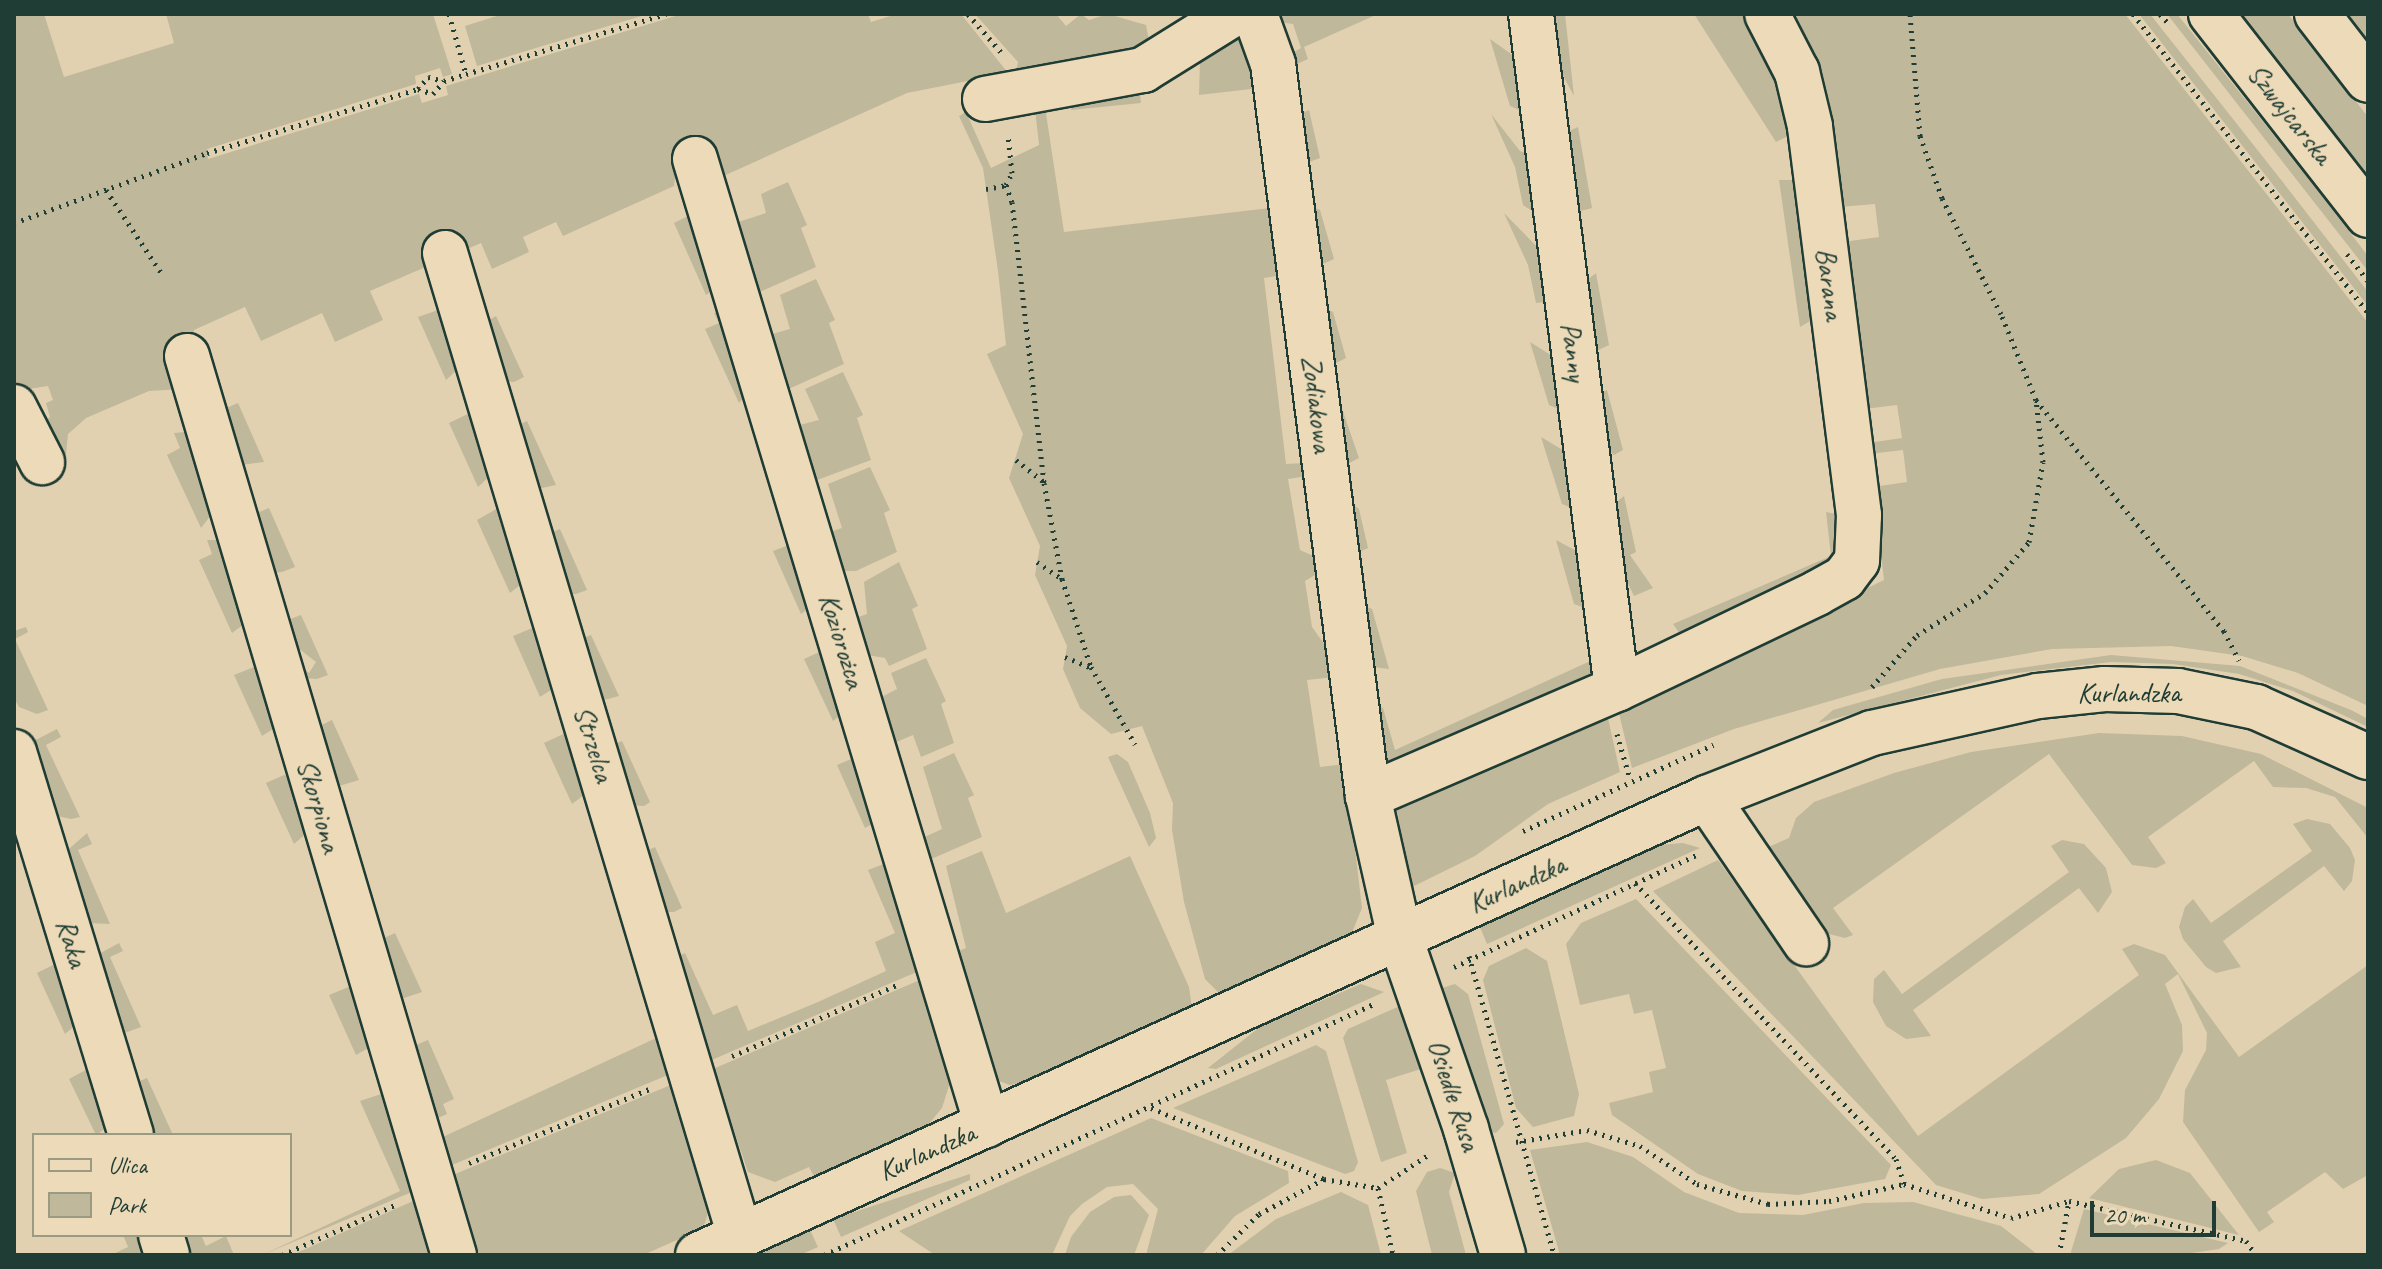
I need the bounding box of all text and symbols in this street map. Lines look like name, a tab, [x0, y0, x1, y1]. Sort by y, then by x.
street label: Szwajcarska	[2240, 57, 2340, 171]
street label: Barana	[1809, 246, 1851, 322]
street label: Panny	[1554, 321, 1594, 383]
street label: Zodiakowa	[1294, 354, 1340, 454]
street label: Koziorożca	[812, 590, 872, 692]
street label: Kurlandzka	[2078, 676, 2180, 710]
street label: Strzelca	[567, 702, 621, 786]
street label: Skorpiona	[290, 756, 348, 856]
street label: Kurlandzka	[1463, 848, 1571, 920]
street label: Raka	[49, 915, 95, 971]
street label: Osiedle Rusa	[1420, 1035, 1488, 1155]
street label: Kurlandzka	[873, 1116, 981, 1188]
legend	[32, 1133, 292, 1237]
text: Ulica	[108, 1150, 147, 1180]
scale bar	[2094, 1185, 2220, 1235]
text: Park	[108, 1190, 146, 1220]
text: 20 m	[2104, 1200, 2145, 1230]

